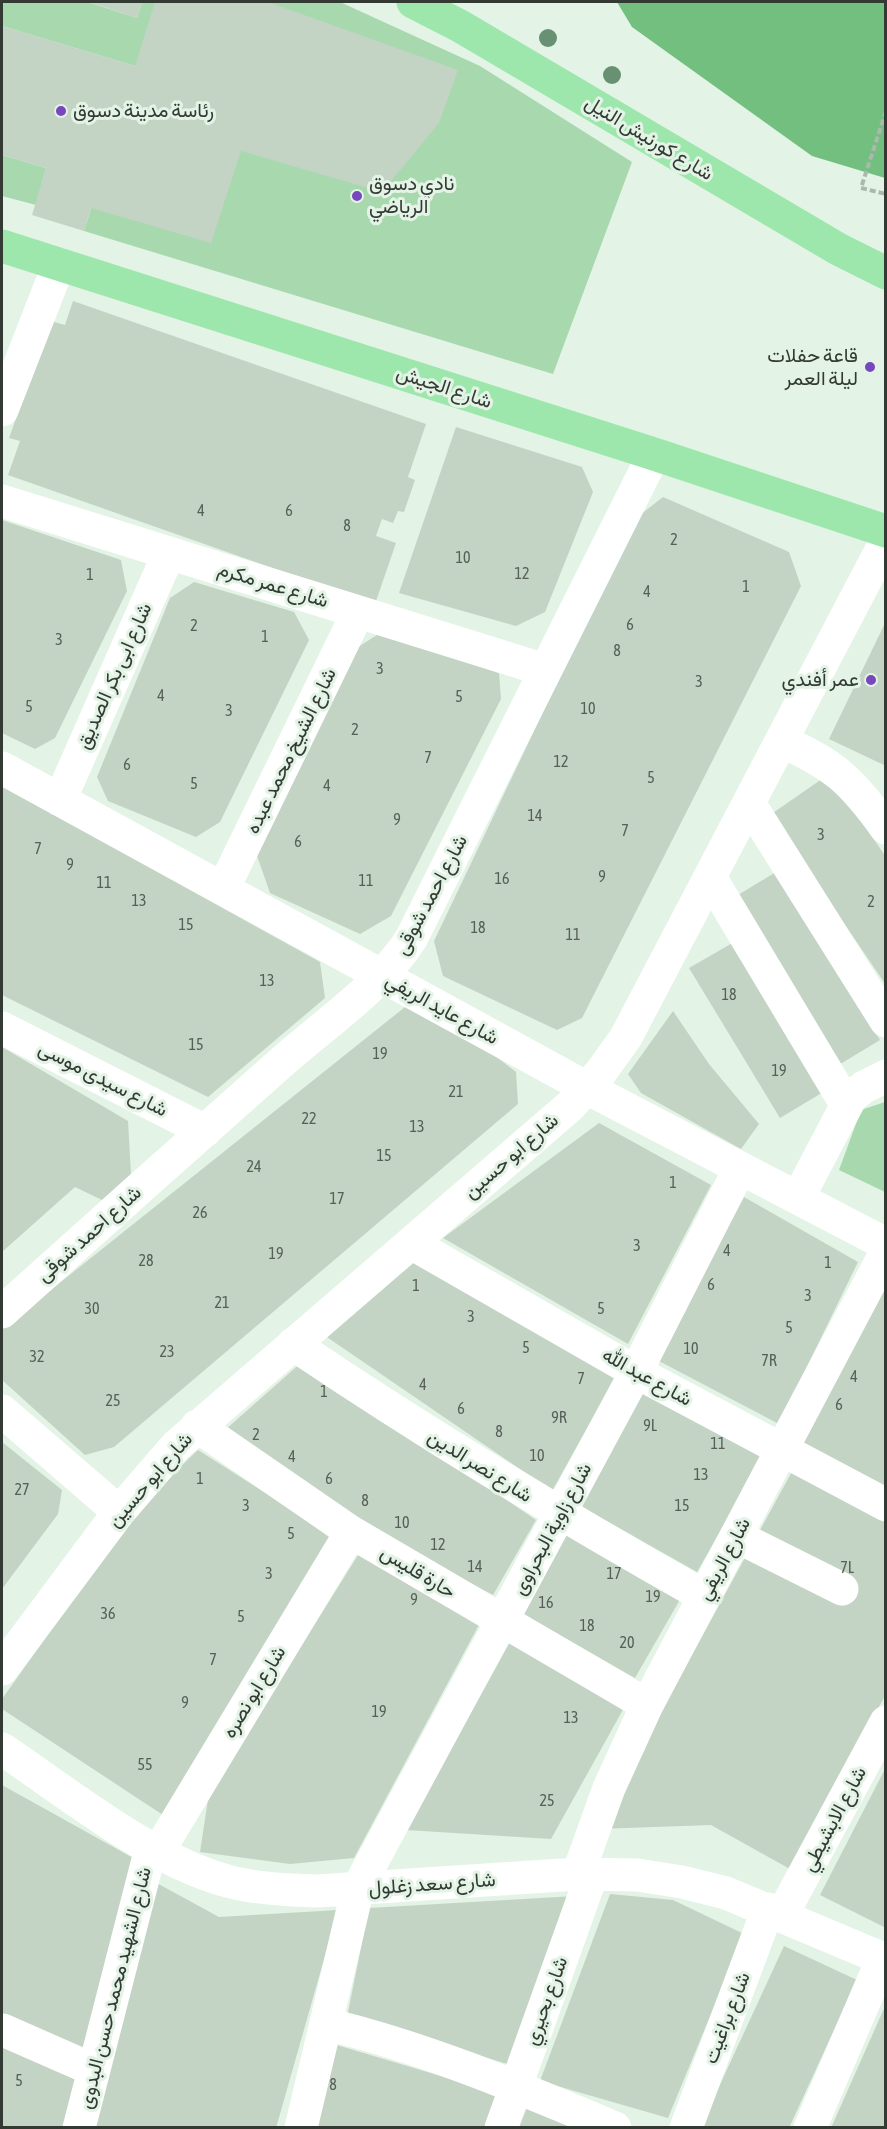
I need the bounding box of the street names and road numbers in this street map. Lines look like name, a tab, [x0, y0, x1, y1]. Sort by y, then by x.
street label: شارع كورنيش النيل	[581, 90, 717, 186]
street label: شارع الجيش	[393, 360, 495, 414]
street label: شارع عمر مكرم	[215, 557, 331, 613]
street label: شارع ابى بكر الصديق	[71, 599, 157, 753]
street label: شارع الشيخ محمد عبده	[240, 664, 342, 838]
street label: شارع احمد شوقى	[389, 831, 473, 959]
street label: شارع عايد الريفي	[381, 968, 503, 1050]
street label: شارع سيدى موسى	[34, 1036, 172, 1122]
street label: شارع ابو حسين	[459, 1108, 563, 1204]
street label: شارع احمد شوقى	[32, 1181, 146, 1287]
street label: شارع عبد الله	[598, 1343, 696, 1411]
street label: شارع نصر الدين	[423, 1424, 537, 1508]
street label: شارع ابو حسين	[102, 1428, 198, 1532]
street label: شارع زاوية البحراوى	[507, 1459, 597, 1599]
street label: شارع الريفي	[692, 1514, 756, 1604]
street label: حارة قليس	[376, 1540, 460, 1604]
street label: شارع ابو نصره	[217, 1641, 291, 1743]
street label: شارع الابشيطي	[796, 1762, 872, 1876]
street label: شارع الشهيد محمد حسن البدوى	[73, 1865, 157, 2111]
street label: شارع سعد زغلول	[368, 1868, 496, 1900]
street label: شارع بحيري	[519, 1954, 573, 2048]
street label: شارع براغيت	[699, 1969, 755, 2067]

